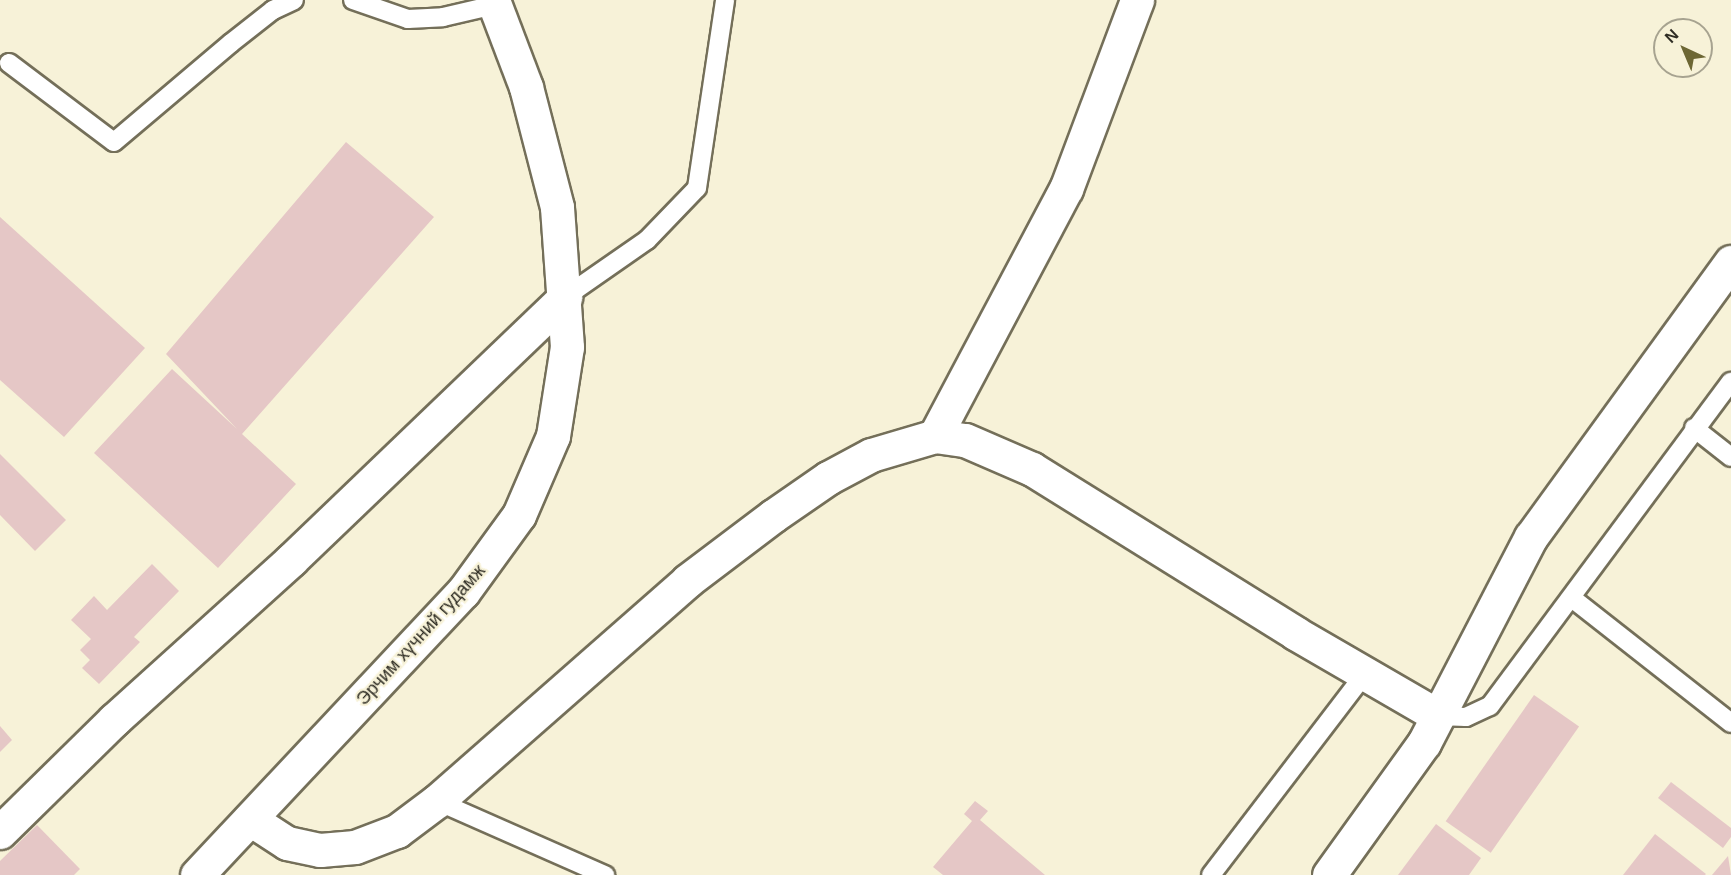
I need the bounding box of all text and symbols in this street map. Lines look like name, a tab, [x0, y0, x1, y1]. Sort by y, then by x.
north arrow	[1653, 18, 1713, 78]
text: N	[1661, 26, 1682, 46]
street label: Эрчим хүчний гудамж	[352, 560, 490, 710]

